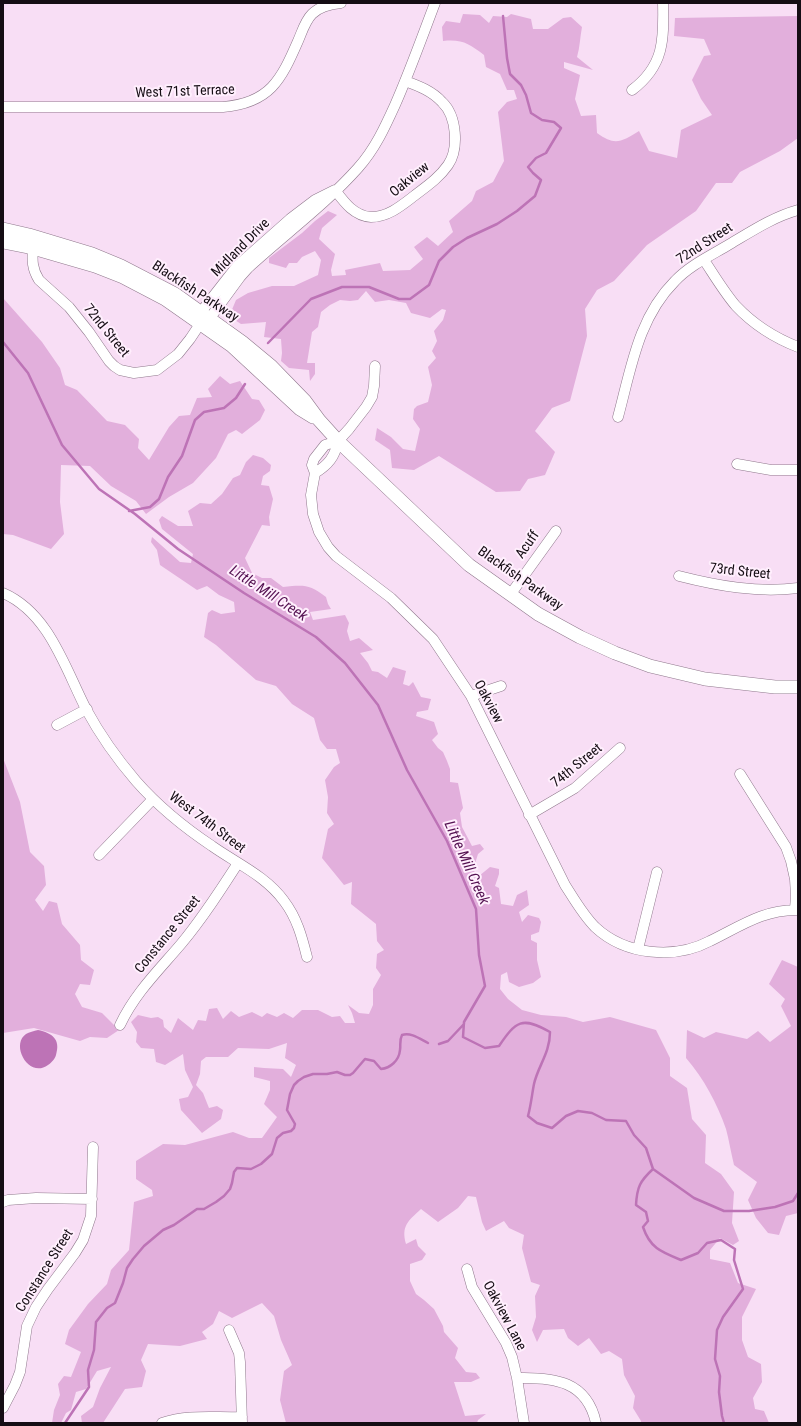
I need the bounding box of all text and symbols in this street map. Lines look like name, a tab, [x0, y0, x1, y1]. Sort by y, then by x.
street label: West 71st Terrace	[135, 82, 235, 102]
street label: Oakview	[387, 159, 433, 201]
street label: Midland Drive	[208, 215, 274, 281]
street label: 72nd Street	[674, 220, 736, 268]
street label: Blackfish Parkway	[148, 258, 242, 326]
street label: 72nd Street	[79, 301, 133, 361]
street label: Acuff	[512, 528, 544, 562]
street label: Blackfish Parkway	[474, 543, 566, 615]
street label: 73rd Street	[709, 560, 771, 584]
water label: Little Mill Creek	[226, 562, 310, 626]
street label: Oakview	[470, 678, 506, 726]
street label: 74th Street	[548, 740, 606, 792]
street label: West 74th Street	[165, 789, 249, 857]
water label: Little Mill Creek	[440, 818, 492, 908]
street label: Constance Street	[132, 893, 204, 977]
street label: Constance Street	[13, 1226, 77, 1316]
street label: Oakview Lane	[479, 1278, 529, 1354]

